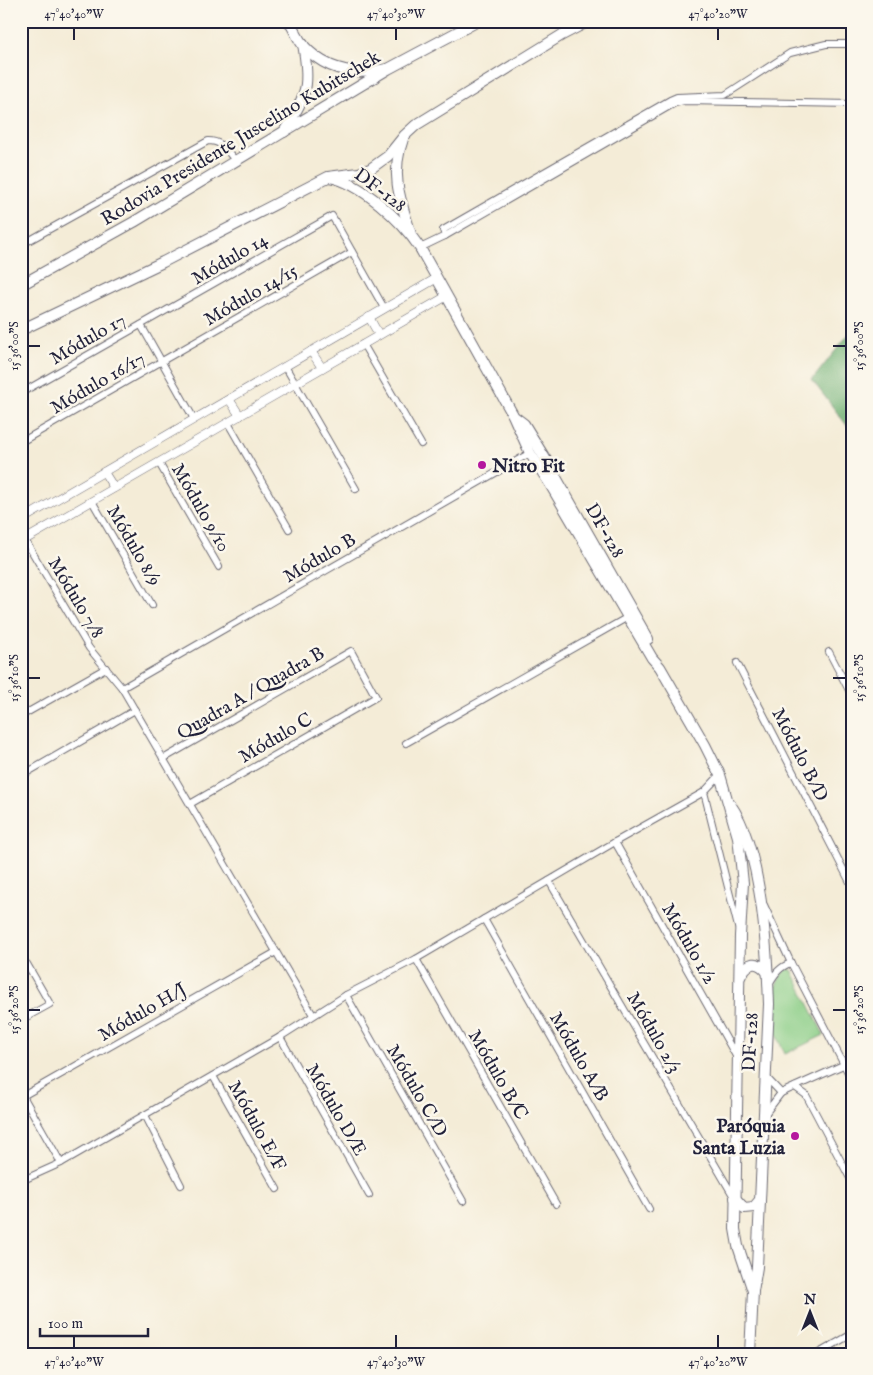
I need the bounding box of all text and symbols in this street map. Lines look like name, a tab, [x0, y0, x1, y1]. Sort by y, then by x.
text: 47°40'40"W	[44, 7, 104, 22]
text: 47°40'30"W	[367, 7, 425, 22]
text: 47°40'20"W	[689, 7, 748, 22]
street label: Rodovia Presidente Juscelino Kubitschek	[97, 45, 386, 232]
street label: DF-128	[349, 163, 411, 218]
street label: Módulo 14	[188, 228, 273, 291]
street label: Módulo 14/15	[200, 259, 302, 332]
street label: Módulo 17	[46, 309, 130, 371]
text: 15°36'00"S	[7, 321, 22, 371]
text: 15°36'00"S	[852, 321, 867, 371]
street label: Módulo 16/17	[47, 347, 149, 420]
place label: Nitro Fit	[491, 455, 565, 479]
street label: Módulo 9/10	[165, 459, 235, 557]
marker: Nitro Fit	[476, 459, 488, 471]
street label: DF-128	[579, 499, 629, 563]
street label: Módulo 8/9	[100, 501, 166, 591]
street label: Módulo B	[279, 528, 361, 589]
street label: Módulo 7/8	[42, 553, 109, 643]
street label: Quadra A / Quadra B	[173, 642, 329, 746]
text: 15°36'10"S	[7, 654, 22, 702]
text: 15°36'10"S	[852, 654, 867, 702]
street label: Módulo B/D	[765, 704, 833, 806]
street label: Módulo C	[235, 708, 317, 769]
street label: Módulo 1/2	[655, 899, 721, 989]
street label: Módulo H/J	[95, 978, 192, 1048]
text: 15°36'20"S	[7, 985, 22, 1035]
text: 15°36'20"S	[852, 985, 867, 1035]
street label: Módulo 2/3	[620, 988, 686, 1078]
street label: Módulo A/B	[543, 1008, 613, 1106]
street label: DF-128	[737, 1012, 765, 1072]
street label: Módulo B/C	[462, 1026, 533, 1124]
street label: Módulo C/D	[380, 1041, 452, 1141]
street label: Módulo D/E	[299, 1060, 371, 1160]
street label: Módulo E/F	[222, 1077, 291, 1175]
place label: Paróquia Santa Luzia	[693, 1115, 786, 1161]
marker: Paróquia Santa Luzia	[789, 1130, 801, 1142]
north arrow	[786, 1288, 836, 1338]
text: N	[803, 1291, 816, 1309]
scale bar	[40, 1305, 148, 1337]
text: 100 m	[48, 1314, 84, 1333]
text: 47°40'40"W	[44, 1355, 104, 1370]
text: 47°40'30"W	[367, 1355, 425, 1370]
text: 47°40'20"W	[689, 1355, 748, 1370]

